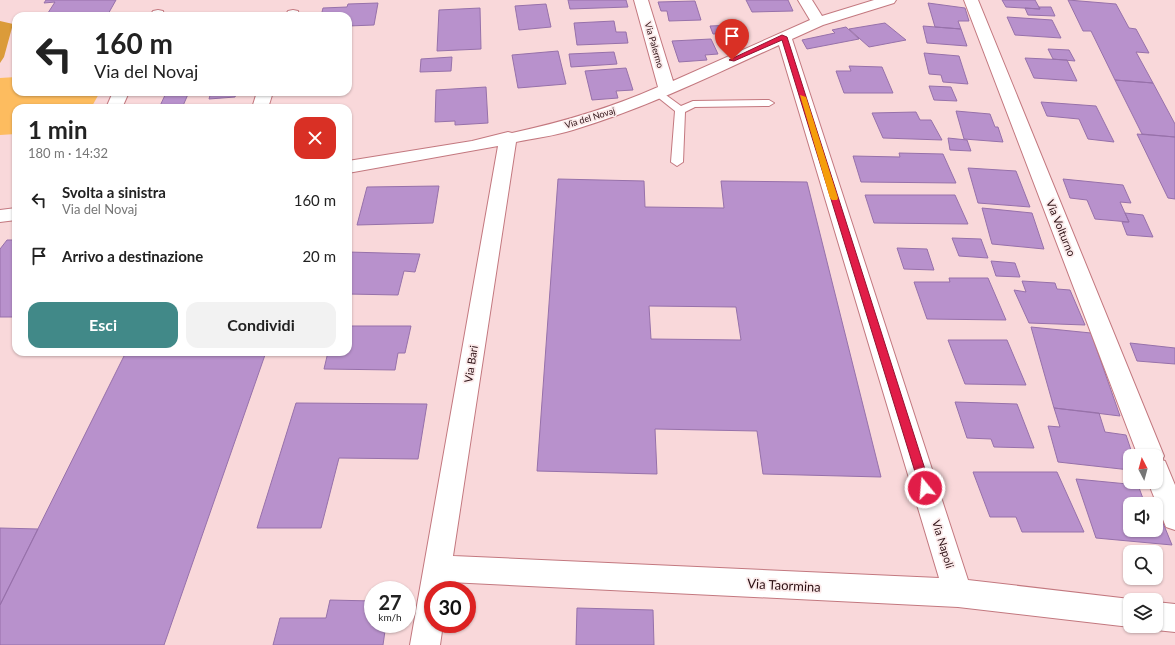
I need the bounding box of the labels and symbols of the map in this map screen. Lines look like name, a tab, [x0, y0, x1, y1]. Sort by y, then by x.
pin	[715, 19, 749, 60]
street label: Via Palermo	[643, 21, 666, 69]
street label: Via del Novaj	[563, 105, 616, 130]
street label: Via Volturno	[1044, 198, 1079, 258]
street label: Via Bari	[461, 344, 480, 383]
north arrow	[1123, 449, 1163, 489]
position arrow	[904, 467, 946, 509]
street label: Via Napoli	[930, 518, 957, 570]
street label: Via Taormina	[747, 575, 821, 595]
speed limit sign: 30	[424, 581, 476, 633]

